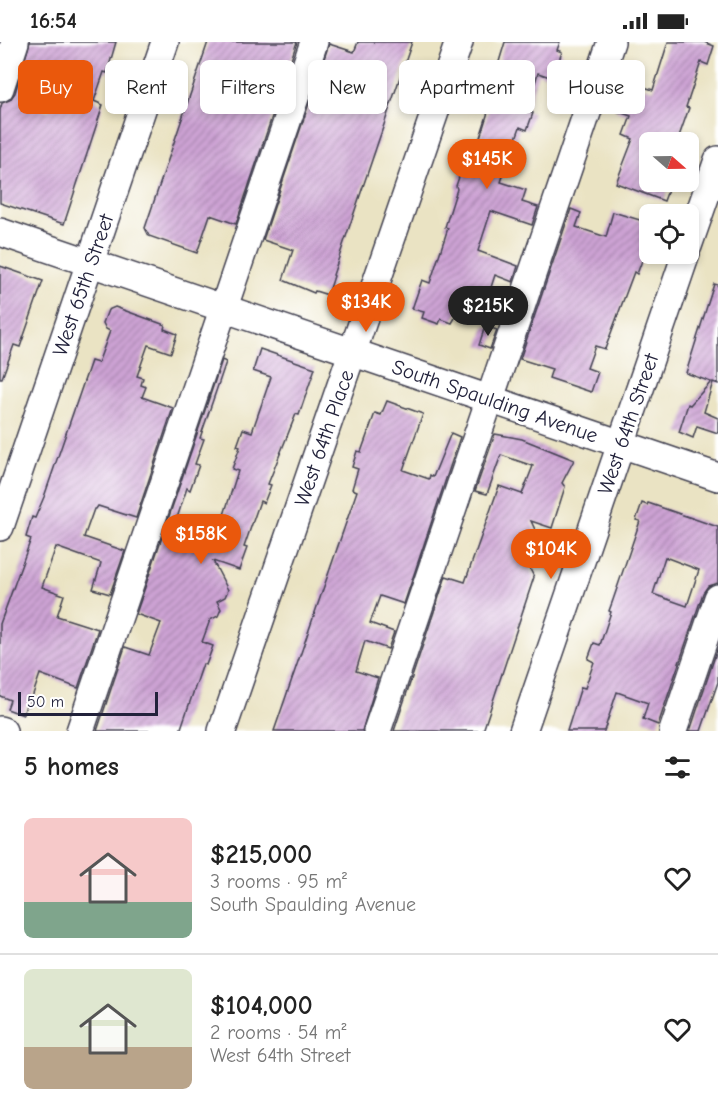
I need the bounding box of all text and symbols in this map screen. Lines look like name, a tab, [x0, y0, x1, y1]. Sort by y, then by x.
text: 16:54	[30, 8, 77, 34]
chip: Buy	[18, 60, 93, 114]
chip: Rent	[105, 60, 188, 114]
chip: Filters	[200, 60, 296, 114]
chip: New	[308, 60, 387, 114]
chip: Apartment	[399, 60, 535, 114]
chip: House	[547, 60, 645, 114]
north arrow	[639, 132, 699, 192]
map controls	[639, 132, 699, 264]
pin: $145K	[445, 139, 529, 190]
text: $145K	[462, 147, 512, 170]
button: locate	[639, 204, 699, 264]
street label: West 65th Street	[47, 210, 119, 359]
pin: $134K	[324, 282, 408, 333]
pin: $215K	[446, 286, 530, 337]
text: $134K	[341, 290, 391, 313]
text: $215K	[462, 294, 514, 317]
street label: West 64th Street	[593, 349, 664, 498]
street label: South Spaulding Avenue	[389, 354, 601, 448]
street label: West 64th Place	[289, 367, 359, 509]
pin: $158K	[159, 514, 243, 565]
text: $158K	[175, 522, 227, 545]
pin: $104K	[509, 529, 593, 580]
text: $104K	[525, 537, 577, 560]
scale bar	[18, 689, 158, 716]
text: 50 m	[27, 693, 64, 711]
icon: filters	[661, 751, 694, 784]
text: 5 homes	[24, 752, 119, 782]
text: $215,000	[210, 840, 312, 870]
icon: home	[72, 842, 144, 914]
icon: heart	[661, 862, 694, 895]
text: 3 rooms · 95 m²	[210, 870, 347, 893]
text: South Spaulding Avenue	[210, 893, 416, 916]
text: $104,000	[210, 991, 313, 1021]
icon: home	[72, 993, 144, 1065]
icon: heart	[661, 1013, 694, 1046]
text: 2 rooms · 54 m²	[210, 1021, 346, 1044]
text: West 64th Street	[210, 1044, 350, 1067]

